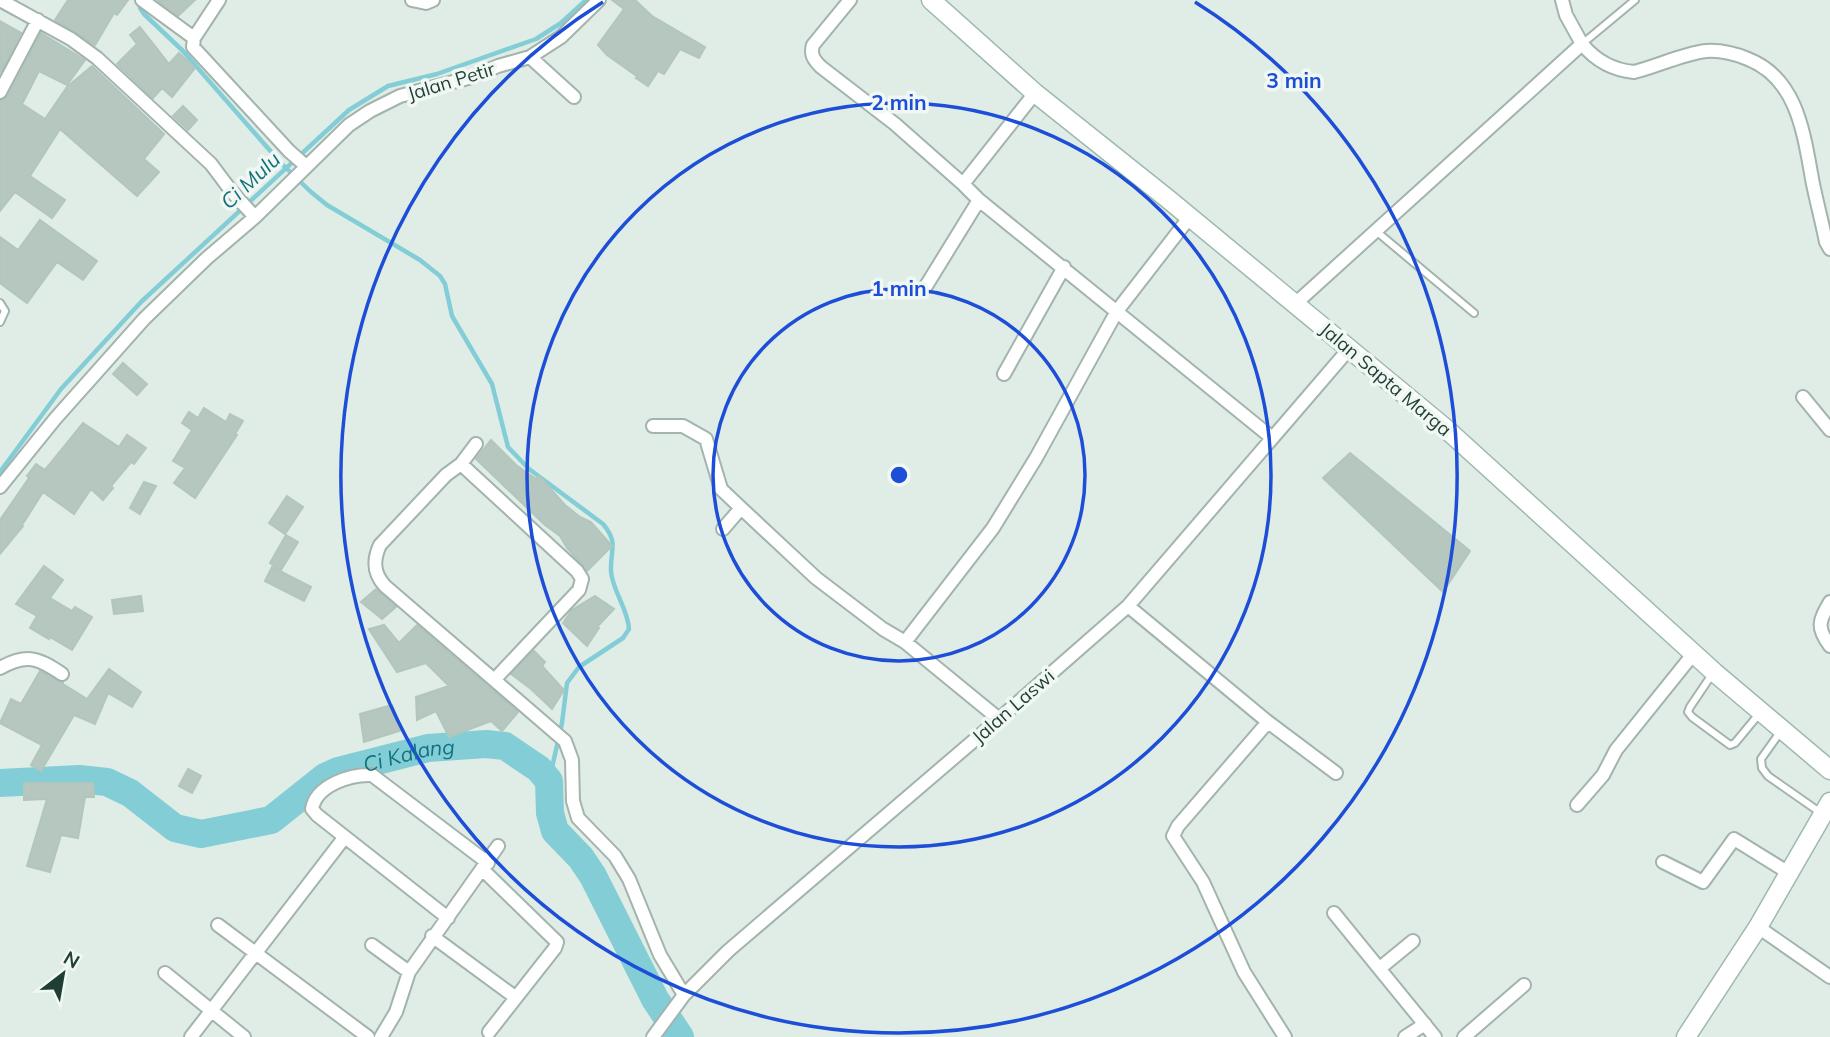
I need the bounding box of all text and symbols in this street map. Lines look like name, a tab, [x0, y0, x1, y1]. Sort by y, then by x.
street label: Jalan Petir	[404, 56, 498, 106]
text: 3 min	[1266, 67, 1322, 93]
text: 2 min	[871, 89, 927, 115]
water label: Ci Mulu	[215, 146, 285, 214]
text: 1 min	[871, 275, 927, 301]
street label: Jalan Sapta Marga	[1315, 317, 1457, 441]
centre of rings	[887, 463, 911, 487]
street label: Jalan Laswi	[967, 664, 1059, 748]
water label: Ci Kalang	[360, 733, 456, 777]
north arrow	[28, 939, 98, 1009]
text: N	[59, 945, 84, 973]

